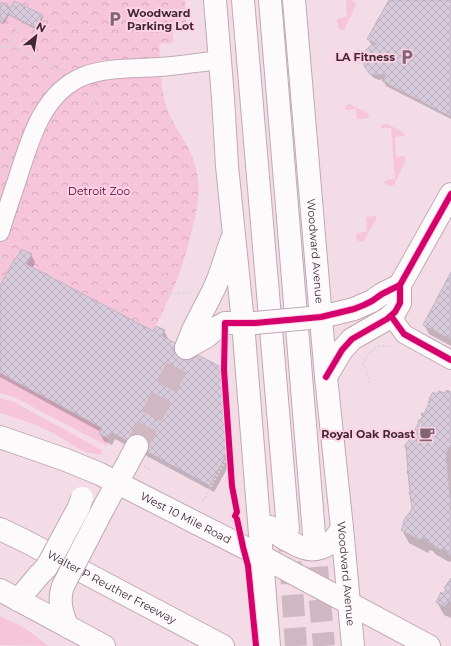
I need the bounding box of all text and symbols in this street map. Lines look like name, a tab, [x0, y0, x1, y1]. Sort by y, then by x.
place label: Woodward Parking Lot	[127, 6, 194, 33]
parking icon: Woodward Parking Lot	[106, 10, 124, 28]
north arrow	[16, 16, 56, 56]
text: N	[34, 19, 48, 36]
parking icon: LA Fitness	[398, 48, 416, 66]
place label: LA Fitness	[335, 50, 395, 64]
park label: Detroit Zoo	[68, 184, 130, 198]
street label: Woodward Avenue	[304, 198, 327, 304]
cafe icon: Royal Oak Roast	[418, 425, 436, 443]
place label: Royal Oak Roast	[321, 427, 415, 441]
street label: West 10 Mile Road	[138, 489, 234, 547]
street label: Woodward Avenue	[334, 521, 358, 627]
street label: Walter P Reuther Freeway	[45, 547, 179, 627]

